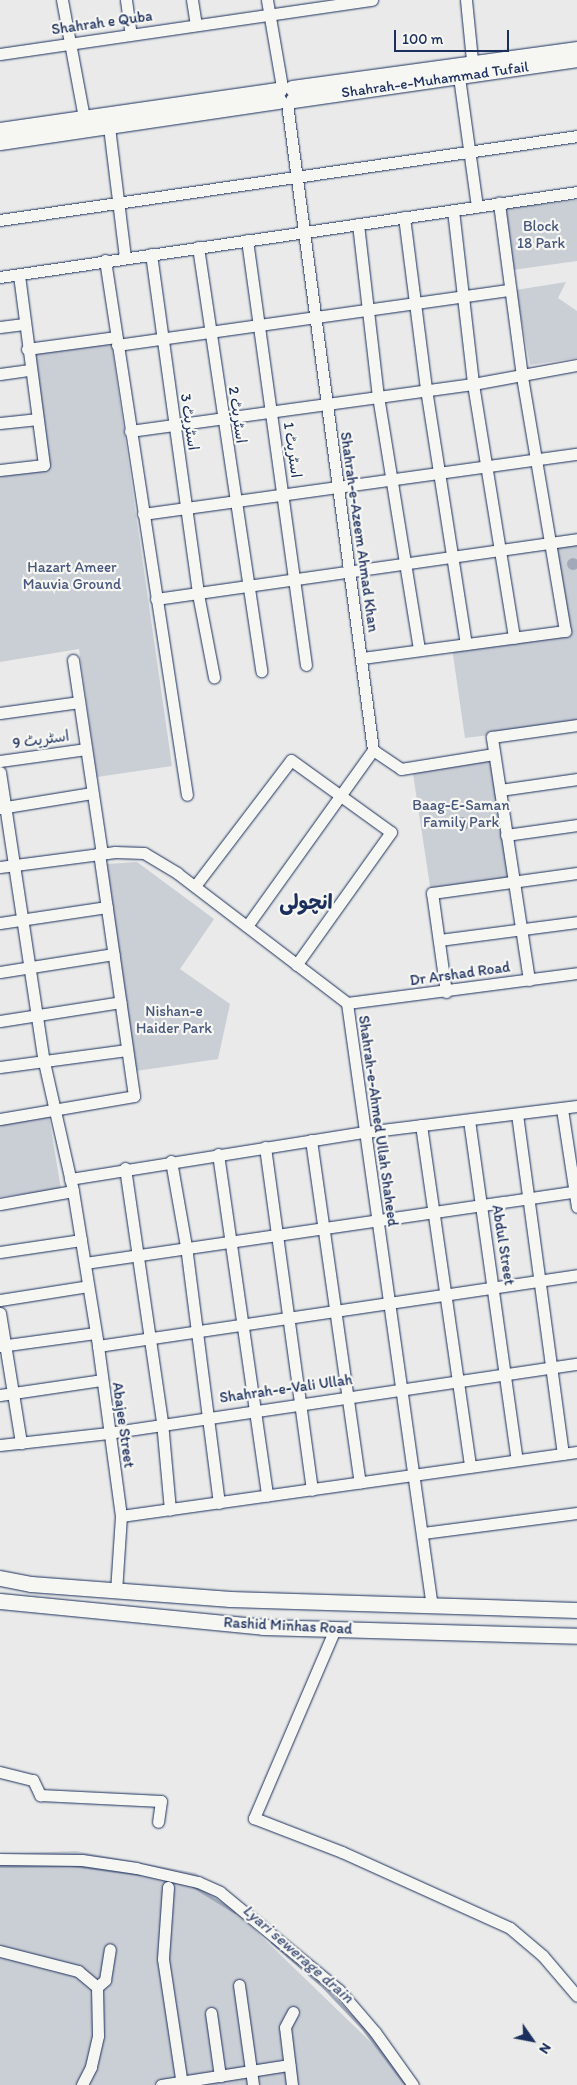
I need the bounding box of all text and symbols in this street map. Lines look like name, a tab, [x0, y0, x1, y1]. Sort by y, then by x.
street label: Shahrah e Quba	[50, 7, 154, 39]
scale bar	[397, 20, 512, 52]
text: 100 m	[402, 30, 443, 48]
street label: Shahrah-e-Muhammad Tufail	[340, 58, 530, 102]
park label: Block 18 Park	[517, 217, 565, 252]
street label: اسٹریٹ 2	[224, 386, 250, 444]
street label: اسٹریٹ 3	[176, 392, 202, 452]
street label: اسٹریٹ 1	[279, 421, 305, 479]
street label: Shahrah-e-Azeem Ahmad Khan	[336, 431, 382, 633]
park label: Hazart Ameer Mauvia Ground	[23, 558, 121, 593]
street label: اسٹریٹ 9	[12, 727, 70, 753]
park label: Baag-E-Saman Family Park	[412, 796, 510, 831]
district label: انچولی	[279, 890, 333, 914]
street label: Dr Arshad Road	[409, 958, 511, 990]
park label: Nishan-e Haider Park	[136, 1002, 212, 1037]
street label: Shahrah-e-Ahmed Ullah Shaheed	[354, 1014, 402, 1228]
street label: Abdul Street	[488, 1204, 518, 1286]
street label: Shahrah-e-Vali Ullah	[218, 1371, 354, 1407]
street label: Abajee Street	[108, 1381, 138, 1469]
street label: Rashid Minhas Road	[224, 1614, 352, 1638]
water label: Lyari sewerage drain	[238, 1901, 358, 2007]
north arrow	[507, 2015, 557, 2065]
text: N	[535, 2040, 555, 2057]

